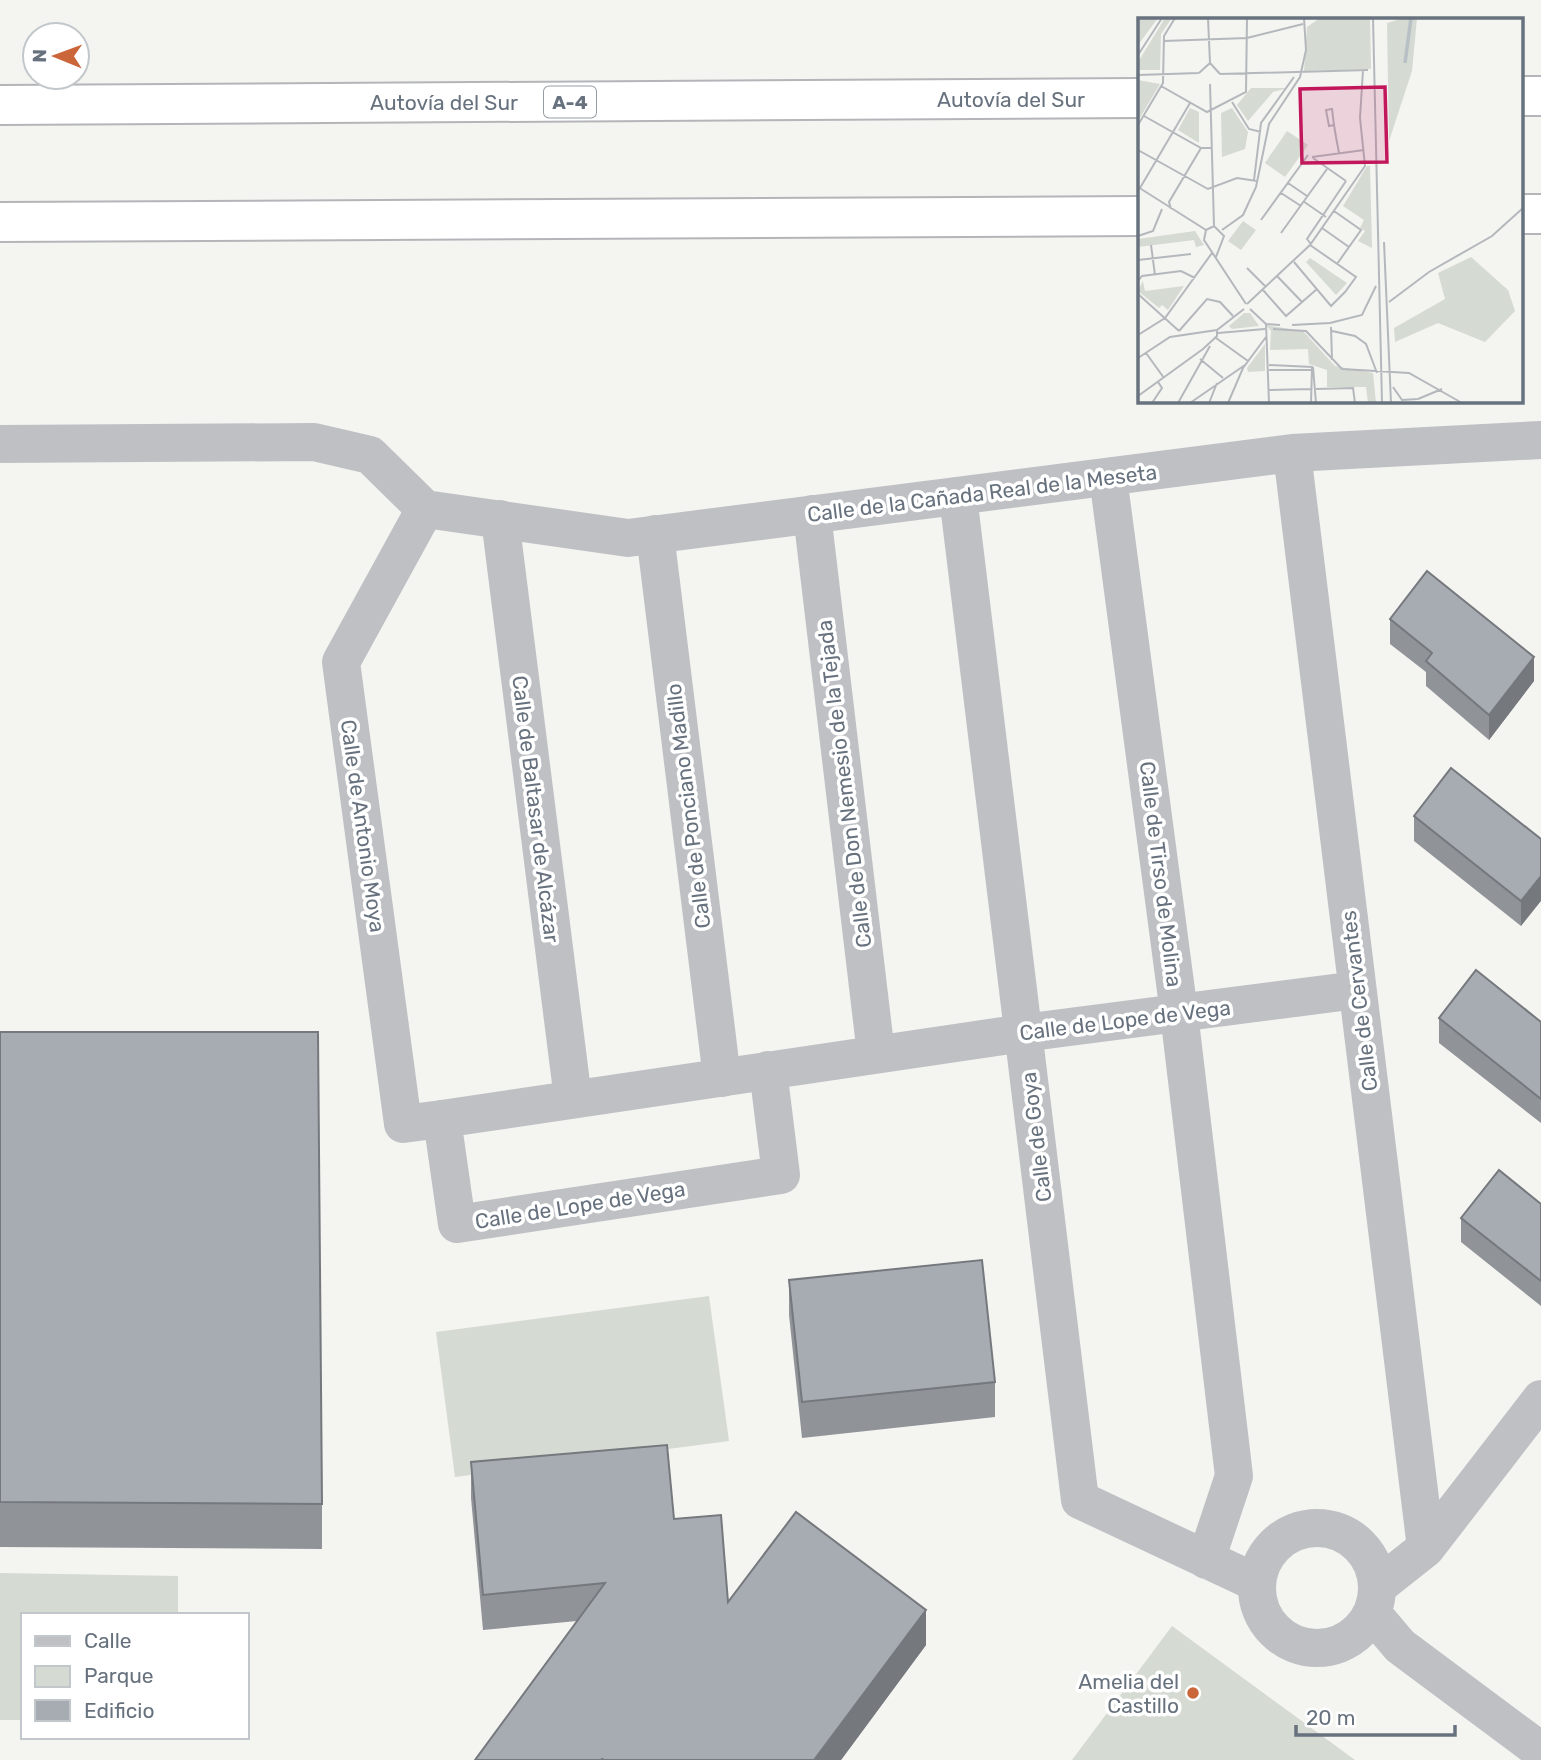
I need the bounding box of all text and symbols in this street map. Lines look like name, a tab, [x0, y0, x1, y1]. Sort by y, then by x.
inset map	[1138, 18, 1524, 402]
north arrow	[21, 21, 91, 91]
text: N	[28, 49, 51, 63]
road number: A-4	[544, 86, 596, 118]
street label: Autovía del Sur	[937, 87, 1085, 112]
street label: Autovía del Sur	[370, 90, 518, 115]
street label: Calle de la Cañada Real de la Meseta	[806, 459, 1158, 527]
street label: Calle de Don Nemesio de la Tejada	[811, 619, 877, 949]
street label: Calle de Baltasar de Alcázar	[507, 674, 565, 944]
street label: Calle de Ponciano Madillo	[661, 682, 715, 930]
street label: Calle de Antonio Moya	[336, 718, 390, 934]
street label: Calle de Tirso de Molina	[1135, 760, 1187, 988]
street label: Calle de Cervantes	[1336, 909, 1382, 1093]
street label: Calle de Lope de Vega	[1018, 995, 1232, 1045]
street label: Calle de Goya	[1016, 1071, 1056, 1203]
street label: Calle de Lope de Vega	[473, 1176, 687, 1234]
legend	[21, 1613, 248, 1739]
text: Calle	[84, 1628, 132, 1653]
text: Parque	[84, 1663, 154, 1688]
place label: Amelia del Castillo	[1078, 1669, 1179, 1718]
marker: Amelia del Castillo	[1185, 1685, 1201, 1701]
scale bar	[1296, 1694, 1455, 1738]
text: Edificio	[84, 1698, 154, 1723]
text: 20 m	[1306, 1705, 1355, 1730]

